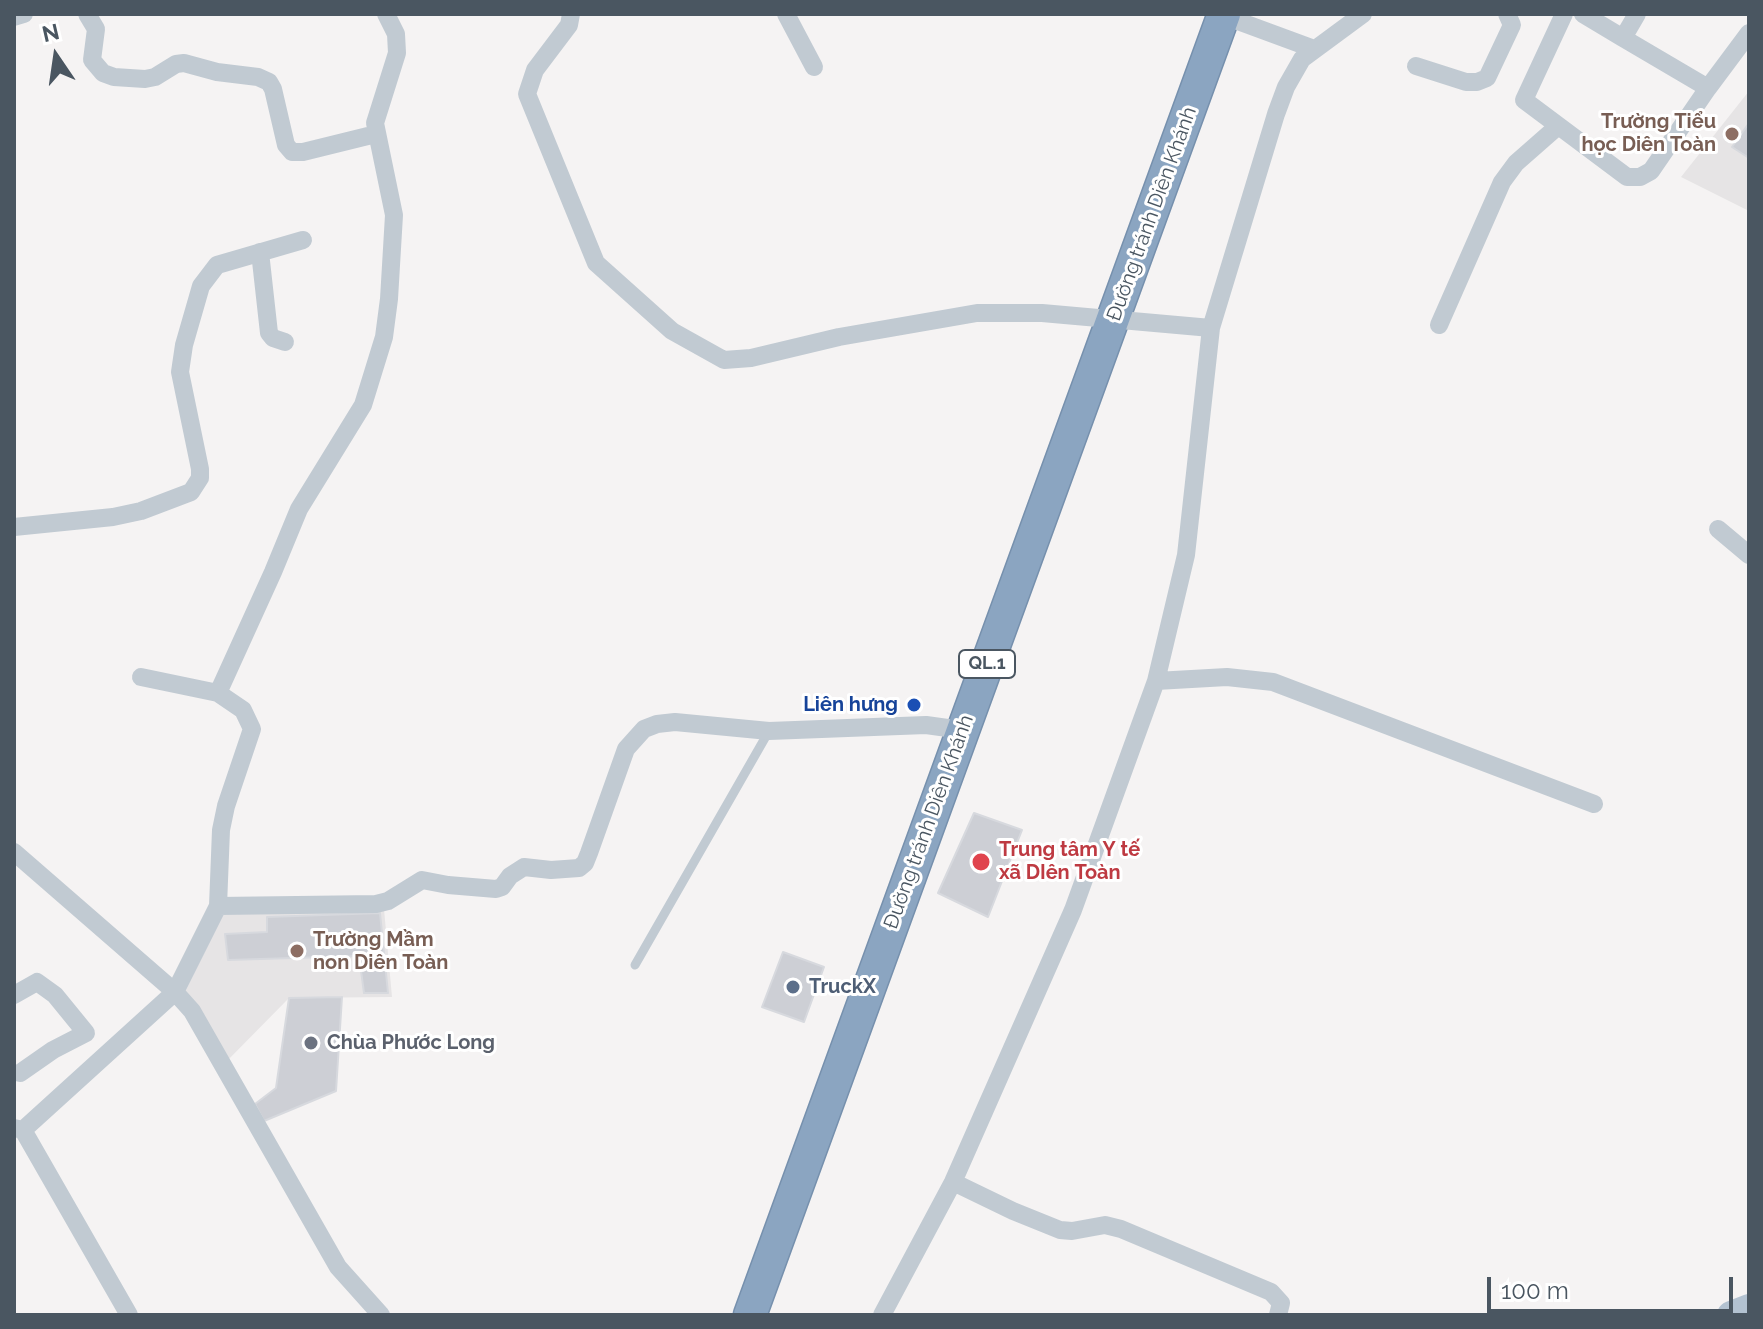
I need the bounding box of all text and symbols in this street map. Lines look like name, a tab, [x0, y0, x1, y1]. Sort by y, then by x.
north arrow	[16, 16, 96, 96]
text: N	[39, 18, 62, 47]
street label: Đường tránh Diên Khánh	[1102, 104, 1202, 324]
place label: Trường Tiểu học Diên Toàn	[1581, 110, 1716, 157]
marker: Trường Tiểu học Diên Toàn	[1723, 125, 1741, 143]
road number: QL.1	[959, 650, 1015, 678]
place label: Liên hưng	[803, 693, 898, 717]
marker: Liên hưng	[905, 696, 923, 714]
street label: Đường tránh Diên Khánh	[879, 712, 979, 932]
place label: Trung tâm Y tế xã DIên Toàn	[999, 838, 1140, 885]
marker: Trung tâm Y tế xã DIên Toàn	[970, 851, 992, 873]
place label: Trường Mầm non Diên Toàn	[313, 928, 448, 975]
marker: Trường Mầm non Diên Toàn	[288, 942, 306, 960]
place label: TruckX	[809, 975, 876, 999]
marker: TruckX	[784, 978, 802, 996]
place label: Chùa Phước Long	[327, 1031, 495, 1055]
marker: Chùa Phước Long	[302, 1034, 320, 1052]
scale bar	[1491, 1261, 1737, 1311]
text: 100 m	[1501, 1276, 1569, 1305]

